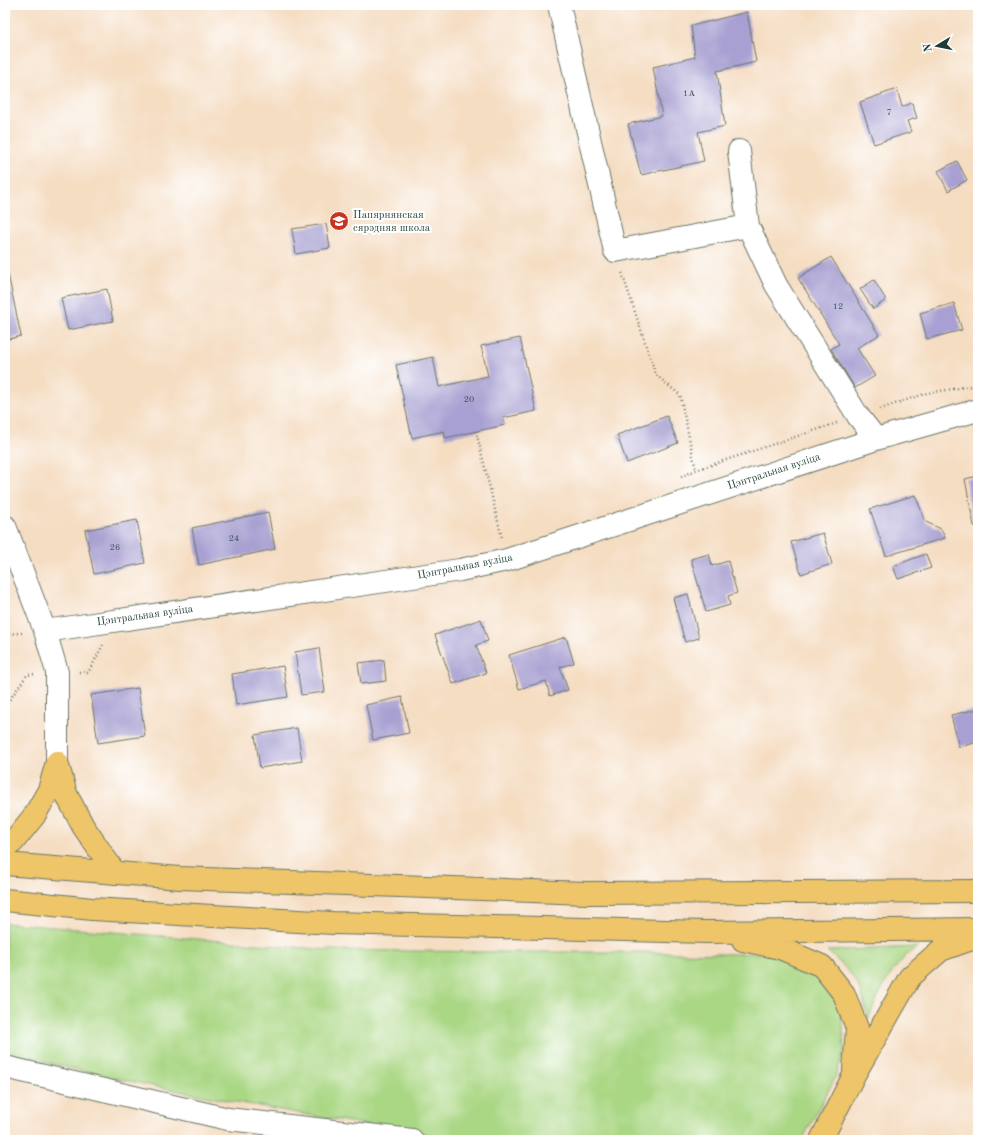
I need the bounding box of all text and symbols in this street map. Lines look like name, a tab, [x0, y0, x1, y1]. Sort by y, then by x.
north arrow	[917, 26, 957, 66]
text: N	[922, 42, 935, 53]
house number: 1А	[683, 89, 695, 98]
house number: 7	[886, 108, 892, 117]
school or university icon: Папярнянская сярэдняя школа	[328, 210, 350, 232]
place label: Папярнянская сярэдняя школа	[353, 210, 431, 234]
house number: 12	[833, 302, 843, 311]
house number: 20	[464, 395, 474, 404]
street label: Цэнтральная вуліца	[726, 452, 822, 492]
house number: 24	[229, 534, 239, 543]
house number: 26	[110, 543, 120, 552]
street label: Цэнтральная вуліца	[416, 552, 514, 582]
street label: Цэнтральная вуліца	[96, 604, 194, 628]

